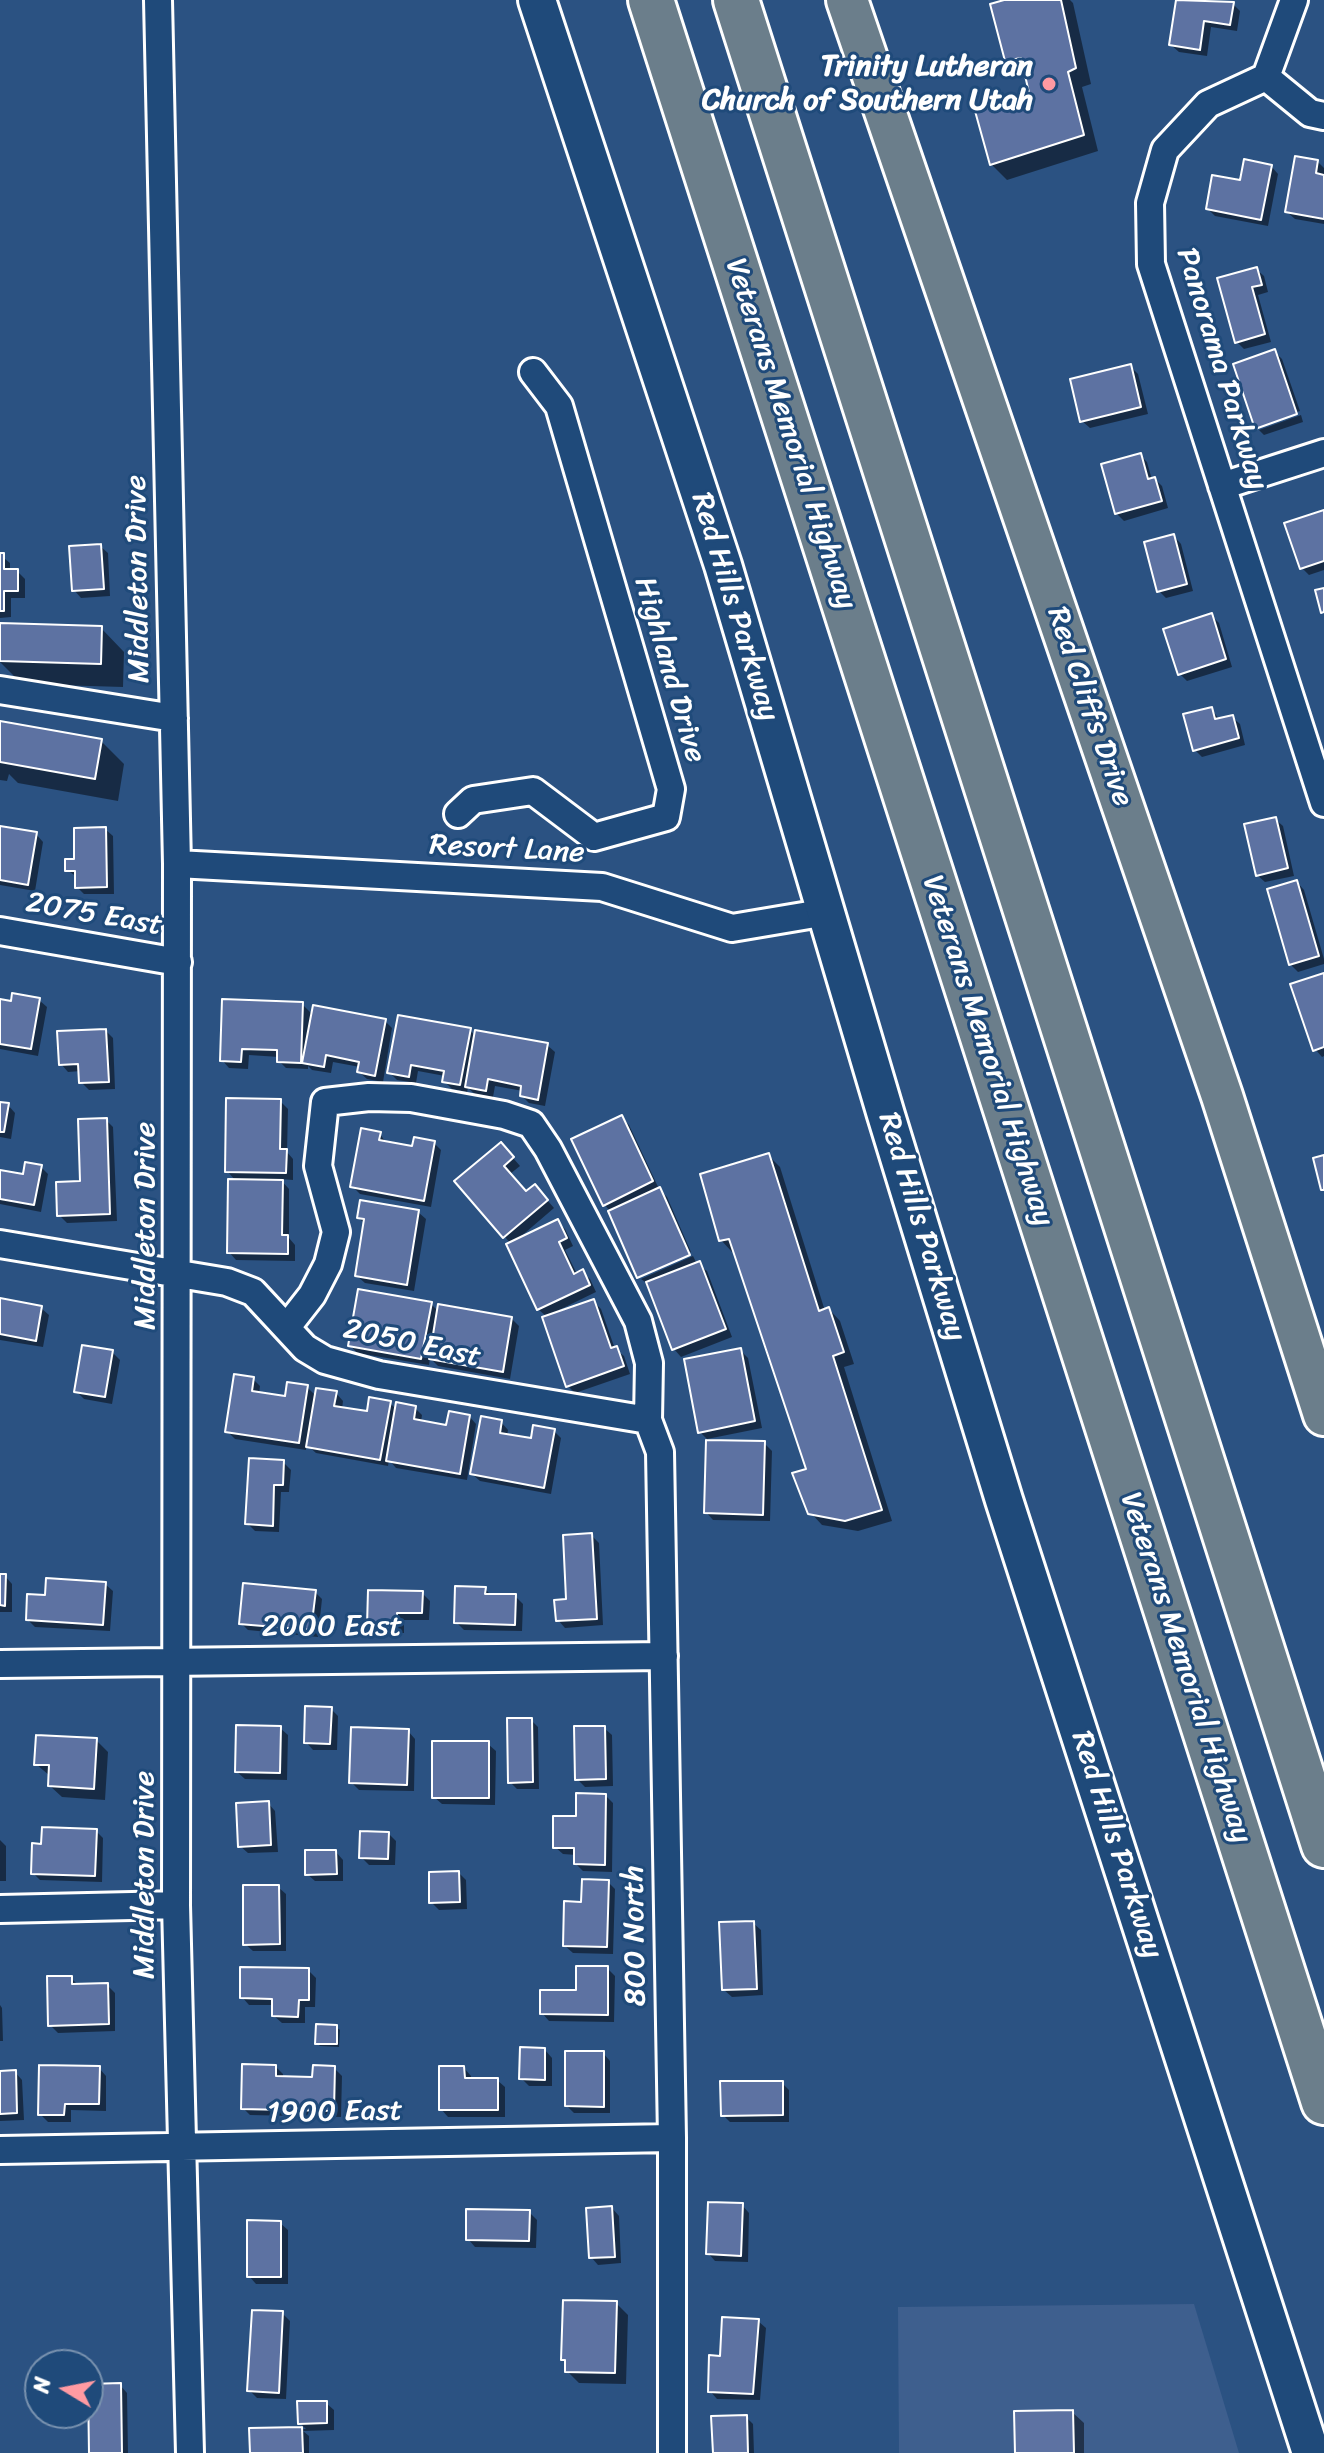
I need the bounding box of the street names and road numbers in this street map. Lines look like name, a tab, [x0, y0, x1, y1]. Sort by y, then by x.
street label: Panorama Parkway	[1167, 244, 1275, 494]
street label: Veterans Memorial Highway	[716, 254, 864, 614]
street label: Middleton Drive	[119, 475, 159, 683]
street label: Red Hills Parkway	[682, 489, 786, 725]
street label: Highland Drive	[625, 573, 713, 767]
street label: Red Cliffs Drive	[1038, 602, 1140, 812]
street label: Resort Lane	[428, 828, 586, 872]
street label: Veterans Memorial Highway	[913, 871, 1061, 1231]
street label: 2075 East	[23, 885, 165, 945]
street label: Red Hills Parkway	[869, 1109, 973, 1345]
street label: Middleton Drive	[128, 1122, 164, 1330]
street label: 2050 East	[340, 1312, 484, 1376]
street label: Veterans Memorial Highway	[1111, 1488, 1259, 1848]
street label: 2000 East	[262, 1609, 402, 1645]
street label: Red Hills Parkway	[1062, 1727, 1170, 1963]
street label: Middleton Drive	[127, 1771, 163, 1979]
street label: 800 North	[617, 1865, 655, 2007]
street label: 1900 East	[267, 2094, 403, 2132]

